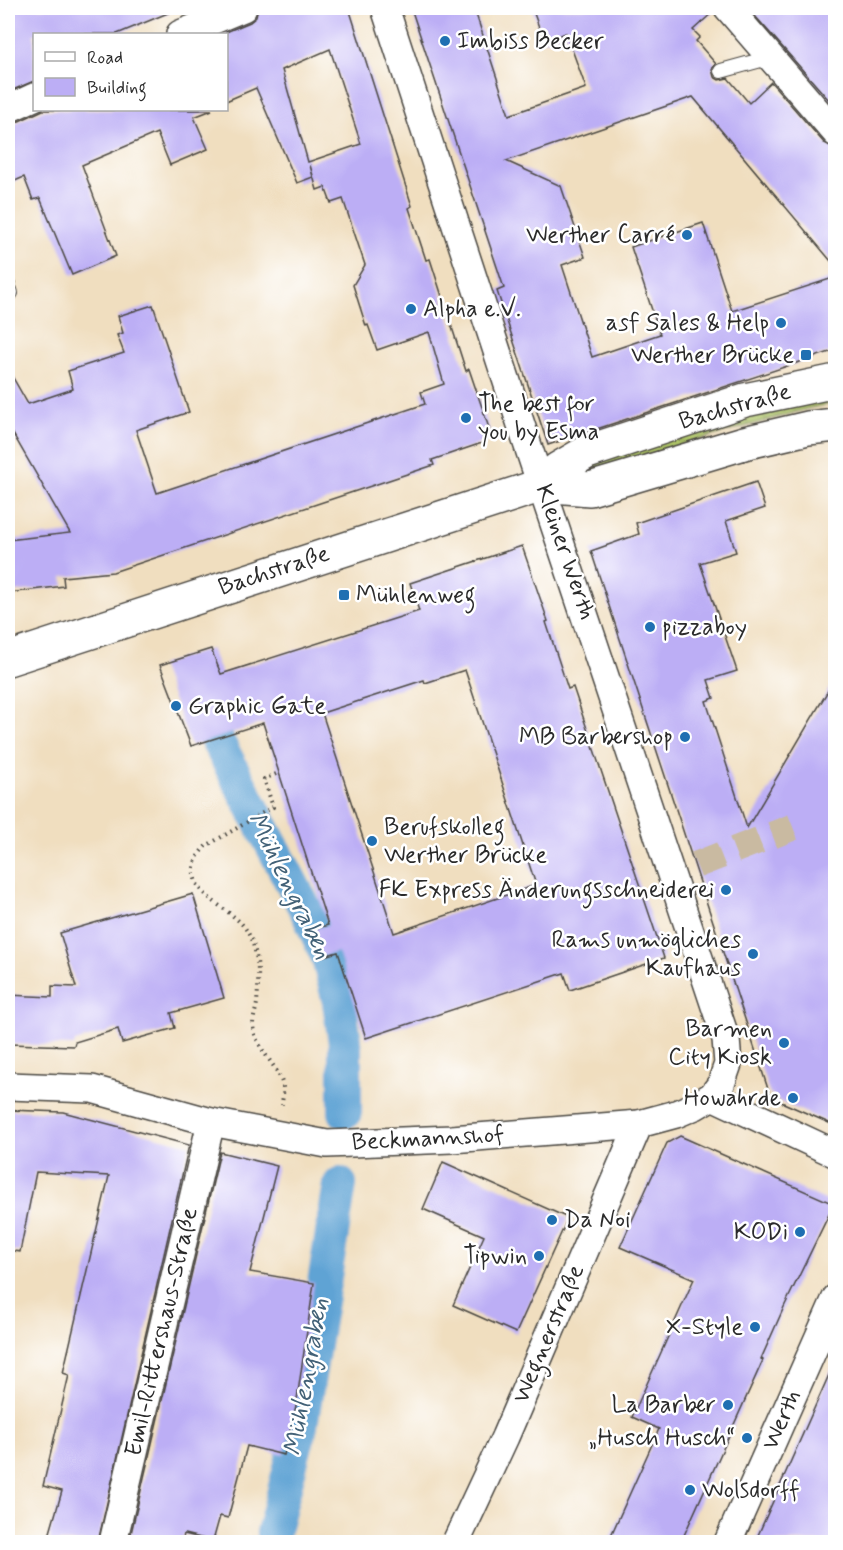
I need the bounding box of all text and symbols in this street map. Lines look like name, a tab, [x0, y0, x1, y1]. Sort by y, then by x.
place label: Imbiss Becker	[457, 26, 604, 57]
legend	[33, 33, 228, 111]
marker: Imbiss Becker	[438, 34, 452, 48]
text: Road	[87, 46, 123, 70]
text: Building	[87, 76, 147, 102]
place label: Werther Carré	[526, 220, 675, 251]
marker: Werther Carré	[680, 228, 694, 242]
place label: Alpha e.V.	[423, 294, 521, 325]
marker: Alpha e.V.	[404, 302, 418, 316]
place label: asf Sales & Help	[606, 308, 769, 339]
marker: asf Sales & Help	[774, 316, 788, 330]
place label: Werther Brücke	[631, 340, 794, 371]
marker: Werther Brücke	[799, 348, 813, 362]
street label: Bachstraße	[675, 376, 795, 438]
place label: The best for you by Esma	[478, 389, 599, 448]
marker: The best for you by Esma	[459, 411, 473, 425]
street label: Kleiner Werth	[527, 480, 603, 624]
street label: Bachstraße	[214, 538, 334, 604]
place label: Mühlenweg	[356, 580, 475, 614]
marker: Mühlenweg	[337, 588, 351, 602]
place label: pizzaboy	[662, 612, 747, 643]
marker: pizzaboy	[643, 620, 657, 634]
place label: Graphic Gate	[188, 691, 326, 722]
marker: Graphic Gate	[169, 699, 183, 713]
place label: MB Barbershop	[519, 722, 673, 753]
marker: MB Barbershop	[678, 730, 692, 744]
water label: Mühlengraben	[239, 807, 339, 965]
place label: Berufskolleg Werther Brücke	[384, 812, 547, 871]
marker: Berufskolleg Werther Brücke	[365, 834, 379, 848]
place label: FK Express Änderungsschneiderei	[379, 875, 714, 909]
marker: FK Express Änderungsschneiderei	[719, 883, 733, 897]
place label: Rams unmögliches Kaufhaus	[551, 925, 741, 984]
marker: Rams unmögliches Kaufhaus	[746, 947, 760, 961]
place label: Barmen City Kiosk	[668, 1014, 772, 1073]
marker: Barmen City Kiosk	[777, 1036, 791, 1050]
place label: Howahrde	[684, 1083, 781, 1114]
marker: Howahrde	[786, 1091, 800, 1105]
street label: Beckmannshof	[351, 1120, 505, 1158]
street label: Emil-Rittershaus-Straße	[118, 1204, 206, 1459]
place label: Da Noi	[564, 1205, 630, 1236]
marker: Da Noi	[545, 1213, 559, 1227]
place label: KODi	[734, 1217, 788, 1248]
marker: KODi	[793, 1225, 807, 1239]
place label: Tipwin	[463, 1241, 527, 1272]
marker: Tipwin	[532, 1249, 546, 1263]
street label: Wegnerstraße	[506, 1260, 595, 1409]
water label: Mühlengraben	[276, 1295, 338, 1459]
place label: X-Style	[666, 1312, 743, 1343]
marker: X-Style	[748, 1320, 762, 1334]
street label: Werth	[755, 1385, 809, 1455]
place label: La Barber	[612, 1390, 716, 1421]
marker: La Barber	[721, 1398, 735, 1412]
place label: „Husch Husch“	[588, 1423, 735, 1454]
marker: „Husch Husch“	[740, 1431, 754, 1445]
place label: Wolsdorff	[702, 1475, 800, 1506]
marker: Wolsdorff	[683, 1483, 697, 1497]

